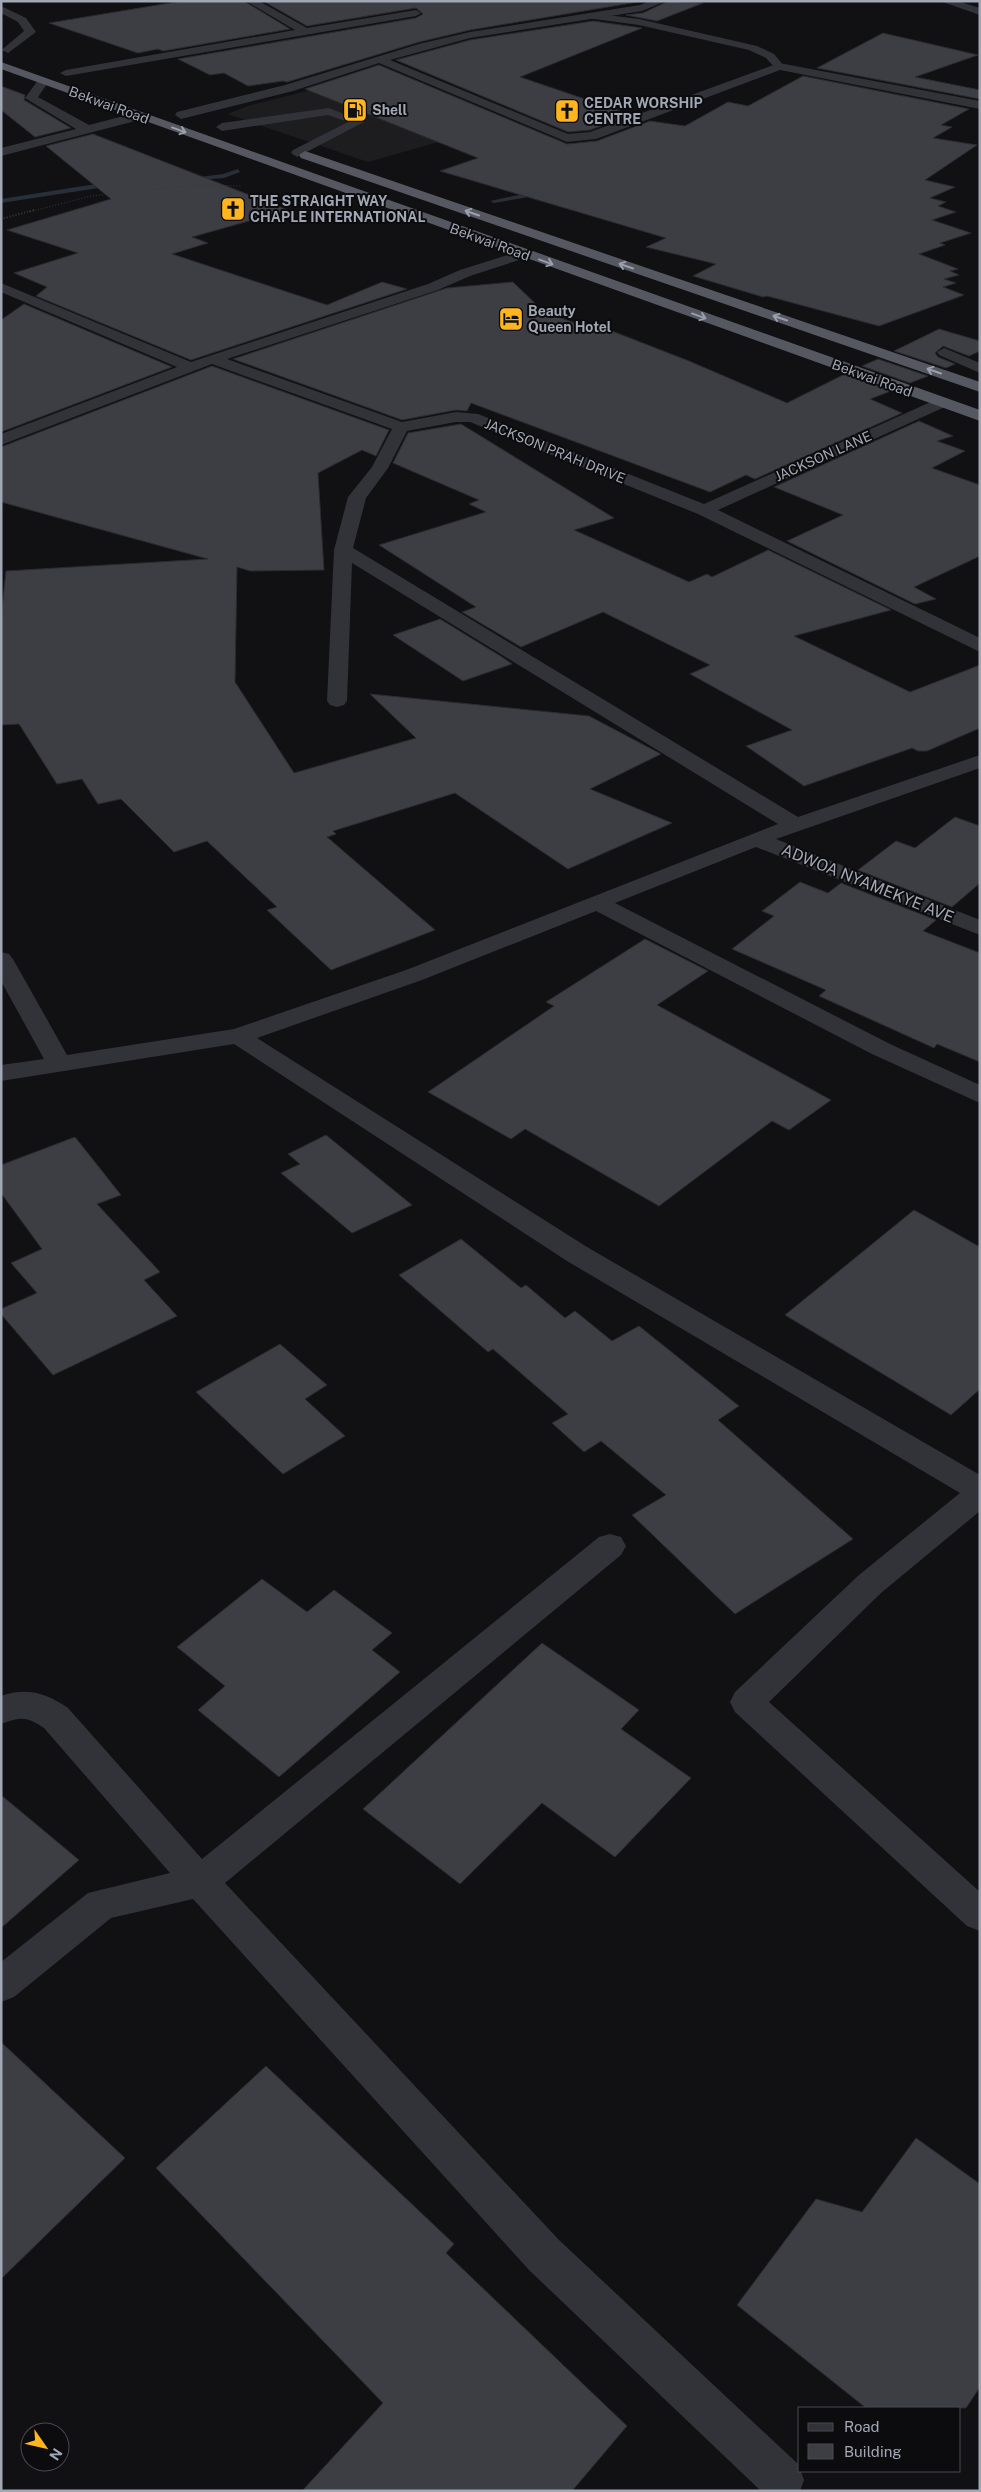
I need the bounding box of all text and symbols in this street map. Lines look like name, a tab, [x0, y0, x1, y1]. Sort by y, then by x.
street label: Bekwai Road	[67, 83, 151, 127]
place label: CEDAR WORSHIP CENTRE	[584, 95, 703, 127]
fuel station icon: Shell	[342, 97, 368, 123]
church icon: CEDAR WORSHIP CENTRE	[554, 98, 580, 124]
place label: Shell	[372, 102, 407, 118]
one-way arrow	[170, 126, 186, 135]
place label: THE STRAIGHT WAY CHAPLE INTERNATIONAL	[250, 193, 426, 225]
church icon: THE STRAIGHT WAY CHAPLE INTERNATIONAL	[220, 196, 246, 222]
one-way arrow	[465, 208, 481, 217]
street label: Bekwai Road	[448, 220, 532, 264]
one-way arrow	[537, 258, 553, 267]
one-way arrow	[619, 261, 634, 270]
place label: Beauty Queen Hotel	[528, 303, 612, 335]
hotel icon: Beauty Queen Hotel	[498, 306, 524, 332]
one-way arrow	[691, 312, 706, 321]
one-way arrow	[773, 313, 788, 322]
street label: Bekwai Road	[830, 356, 914, 400]
one-way arrow	[926, 366, 942, 375]
street label: JACKSON PRAH DRIVE	[482, 415, 628, 487]
street label: JACKSON LANE	[772, 428, 874, 484]
street label: ADWOA NYAMEKYE AVE	[779, 840, 957, 927]
legend	[798, 2407, 961, 2472]
text: Road	[844, 2418, 880, 2435]
north arrow	[20, 2422, 70, 2472]
text: Building	[844, 2443, 902, 2460]
text: N	[46, 2445, 65, 2463]

